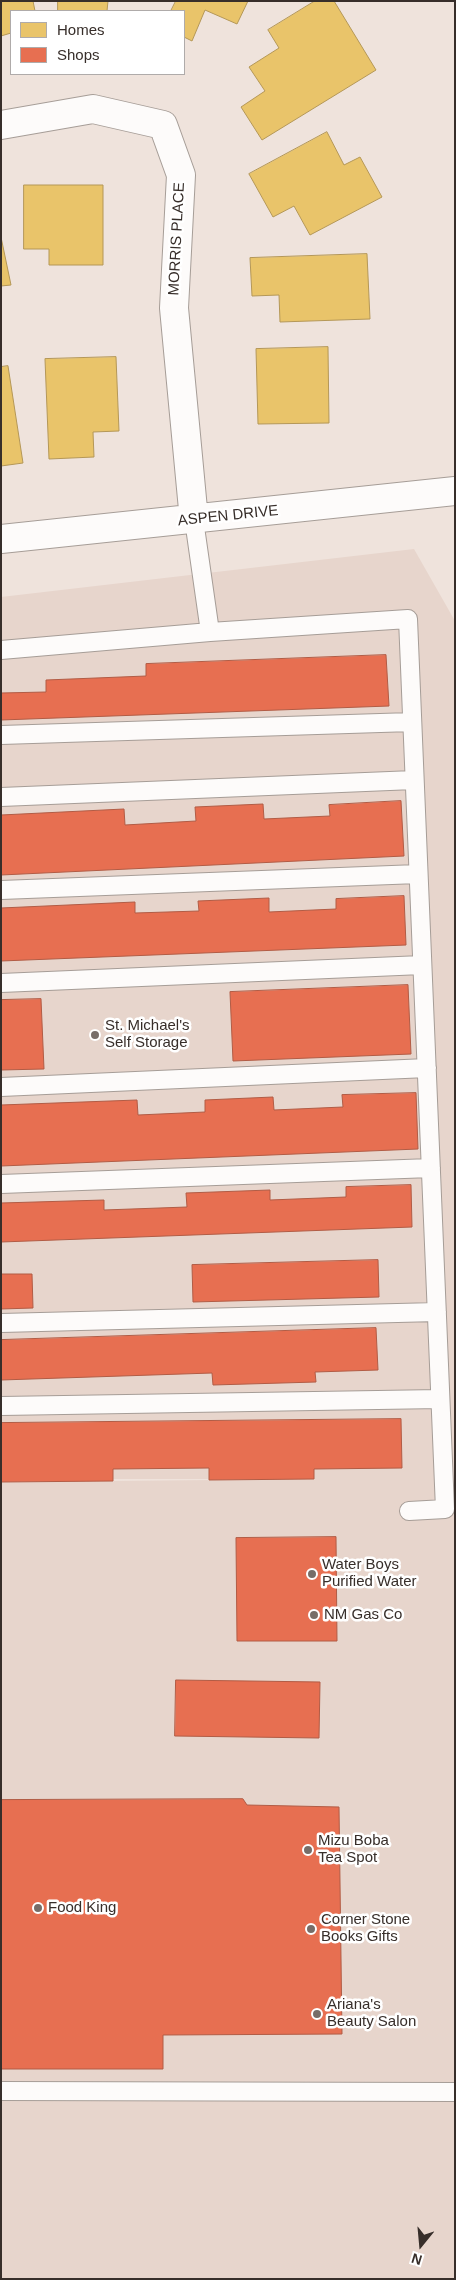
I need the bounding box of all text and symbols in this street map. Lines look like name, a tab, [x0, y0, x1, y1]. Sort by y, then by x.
legend	[10, 10, 185, 75]
text: Homes	[57, 21, 105, 38]
text: Shops	[57, 46, 100, 63]
street label: MORRIS PLACE	[165, 182, 189, 296]
street label: ASPEN DRIVE	[177, 502, 279, 530]
place label: St. Michael's Self Storage	[105, 1017, 190, 1052]
marker: St. Michael's Self Storage	[89, 1029, 101, 1041]
place label: Water Boys Purified Water	[322, 1556, 416, 1591]
marker: Water Boys Purified Water	[306, 1568, 318, 1580]
place label: NM Gas Co	[324, 1606, 402, 1624]
marker: NM Gas Co	[308, 1609, 320, 1621]
place label: Mizu Boba Tea Spot	[318, 1832, 389, 1867]
marker: Mizu Boba Tea Spot	[302, 1844, 314, 1856]
place label: Food King	[48, 1899, 116, 1917]
marker: Food King	[32, 1902, 44, 1914]
place label: Corner Stone Books Gifts	[321, 1911, 410, 1946]
marker: Corner Stone Books Gifts	[305, 1923, 317, 1935]
place label: Ariana's Beauty Salon	[327, 1996, 416, 2031]
marker: Ariana's Beauty Salon	[311, 2008, 323, 2020]
north arrow	[396, 2220, 446, 2270]
text: N	[409, 2250, 424, 2268]

